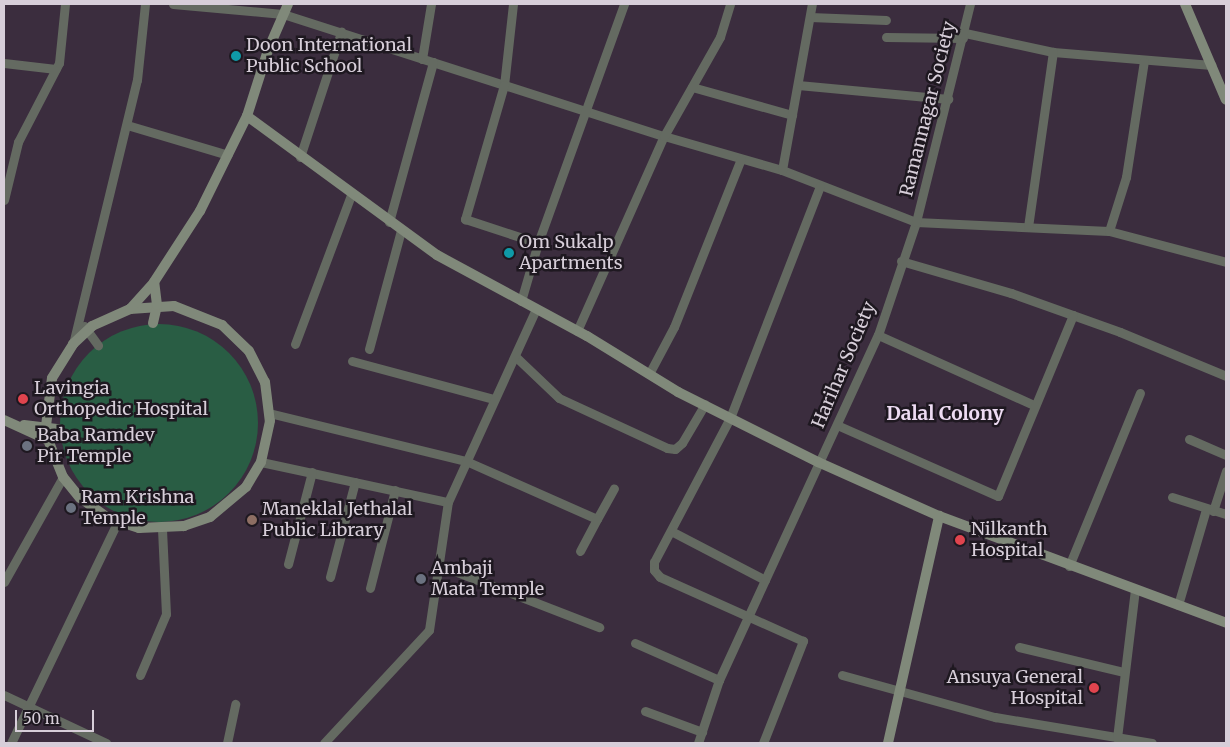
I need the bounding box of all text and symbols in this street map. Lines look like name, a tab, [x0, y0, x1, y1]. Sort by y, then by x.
street label: Ramannagar Society	[896, 19, 960, 199]
place label: Doon International Public School	[246, 35, 412, 78]
marker: Doon International Public School	[230, 50, 242, 62]
place label: Om Sukalp Apartments	[519, 232, 622, 274]
marker: Om Sukalp Apartments	[503, 247, 515, 259]
street label: Harihar Society	[808, 298, 880, 432]
place label: Lavingia Orthopedic Hospital	[34, 378, 208, 420]
marker: Lavingia Orthopedic Hospital	[16, 392, 30, 406]
district label: Dalal Colony	[886, 403, 1004, 425]
place label: Baba Ramdev Pir Temple	[37, 425, 155, 468]
marker: Baba Ramdev Pir Temple	[21, 440, 33, 452]
place label: Ram Krishna Temple	[81, 487, 194, 530]
place label: Maneklal Jethalal Public Library	[262, 499, 413, 542]
marker: Ram Krishna Temple	[65, 502, 77, 514]
marker: Maneklal Jethalal Public Library	[246, 514, 258, 526]
place label: Nilkanth Hospital	[971, 519, 1048, 562]
marker: Nilkanth Hospital	[953, 533, 967, 547]
place label: Ambaji Mata Temple	[431, 558, 544, 600]
marker: Ambaji Mata Temple	[415, 573, 427, 585]
place label: Ansuya General Hospital	[947, 667, 1083, 710]
marker: Ansuya General Hospital	[1087, 681, 1101, 695]
scale bar	[18, 700, 96, 732]
text: 50 m	[23, 709, 60, 728]

